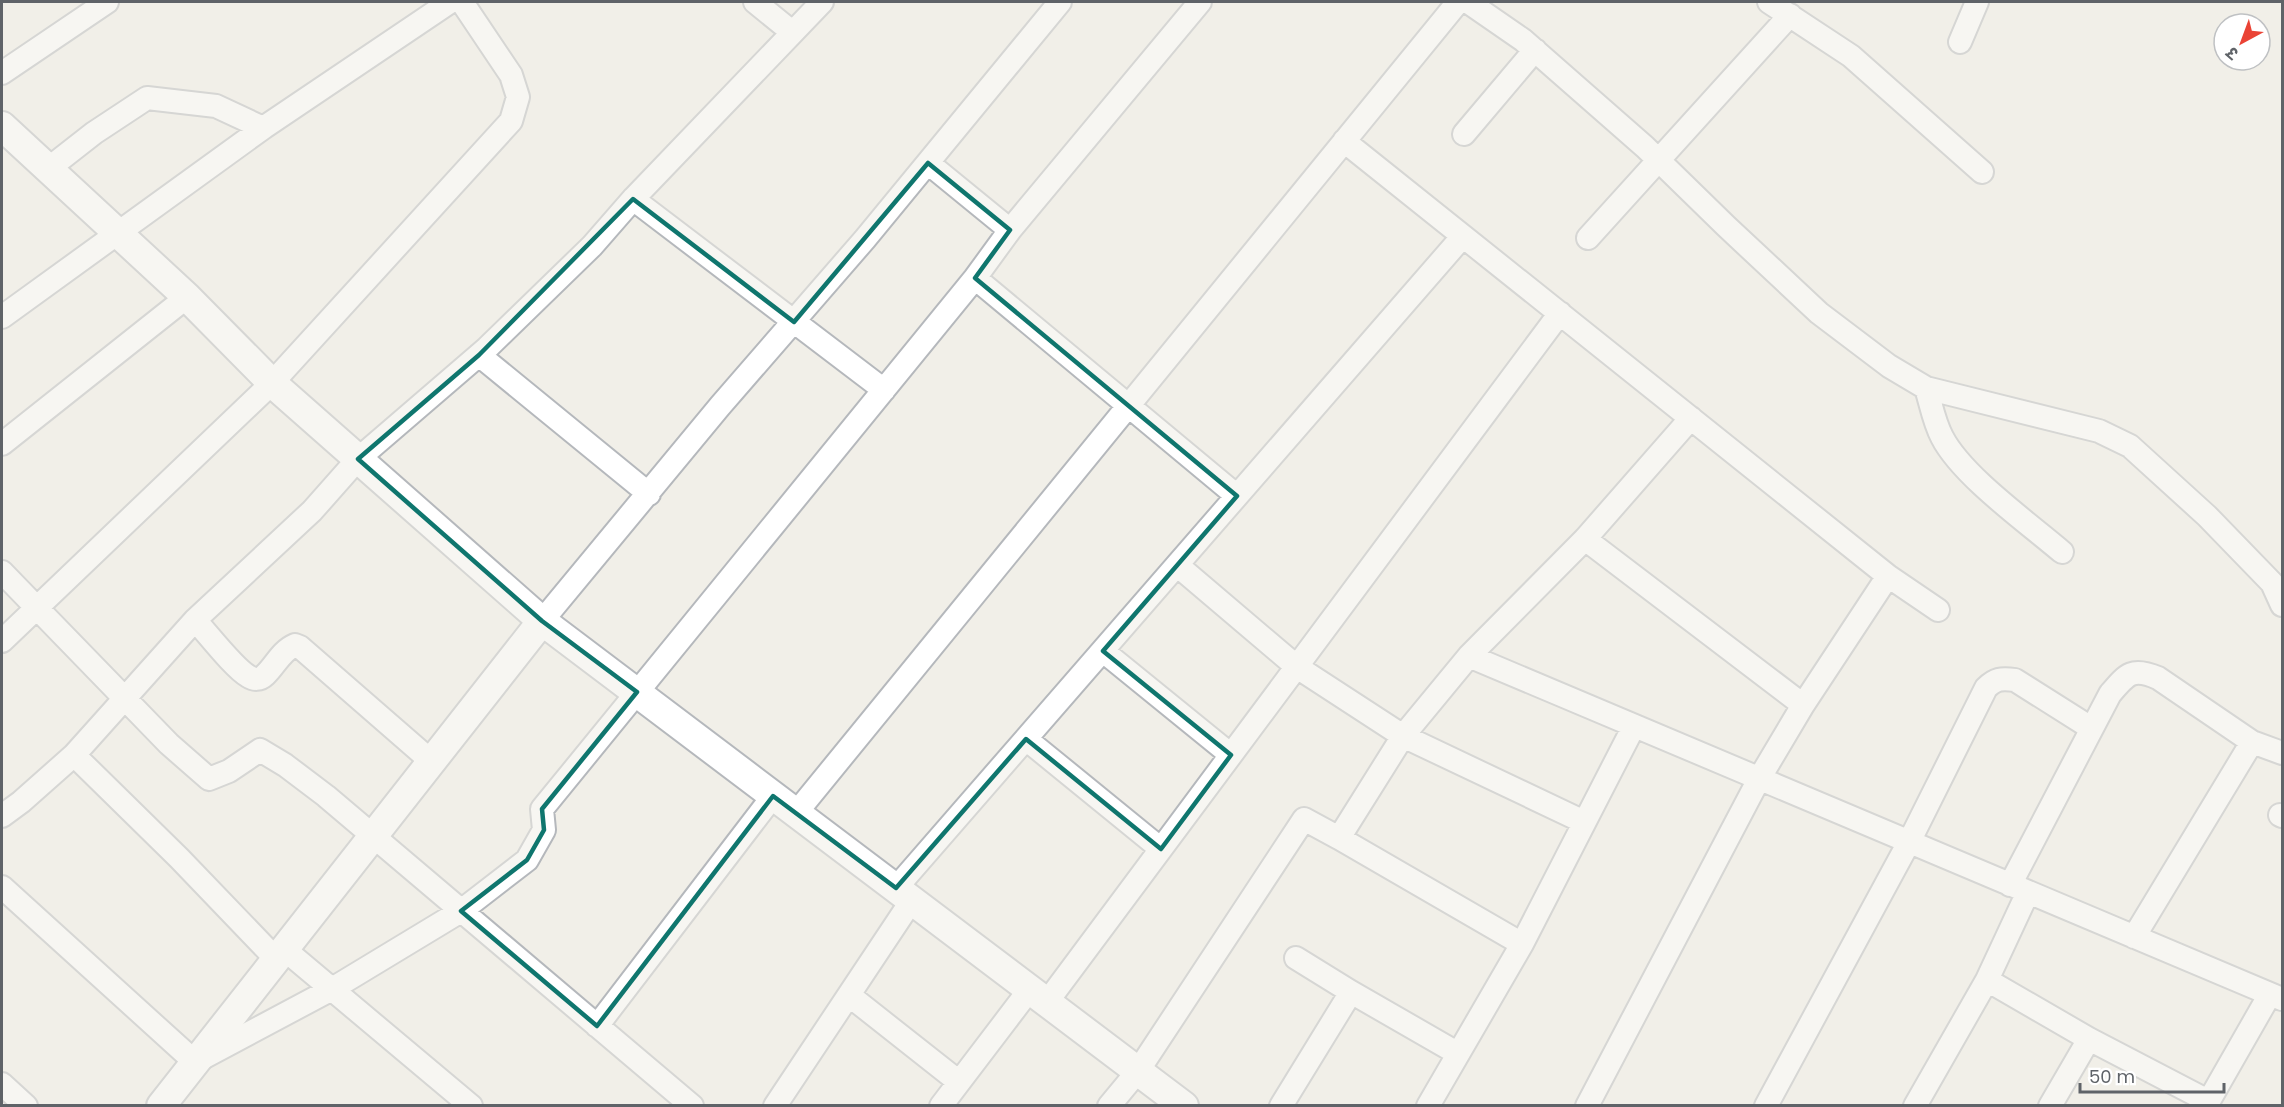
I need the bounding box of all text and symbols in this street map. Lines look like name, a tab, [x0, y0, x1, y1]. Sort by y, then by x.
north arrow	[2212, 12, 2272, 72]
text: उ	[2221, 41, 2244, 65]
scale bar	[2080, 1056, 2224, 1094]
text: 50 m	[2089, 1064, 2135, 1089]

